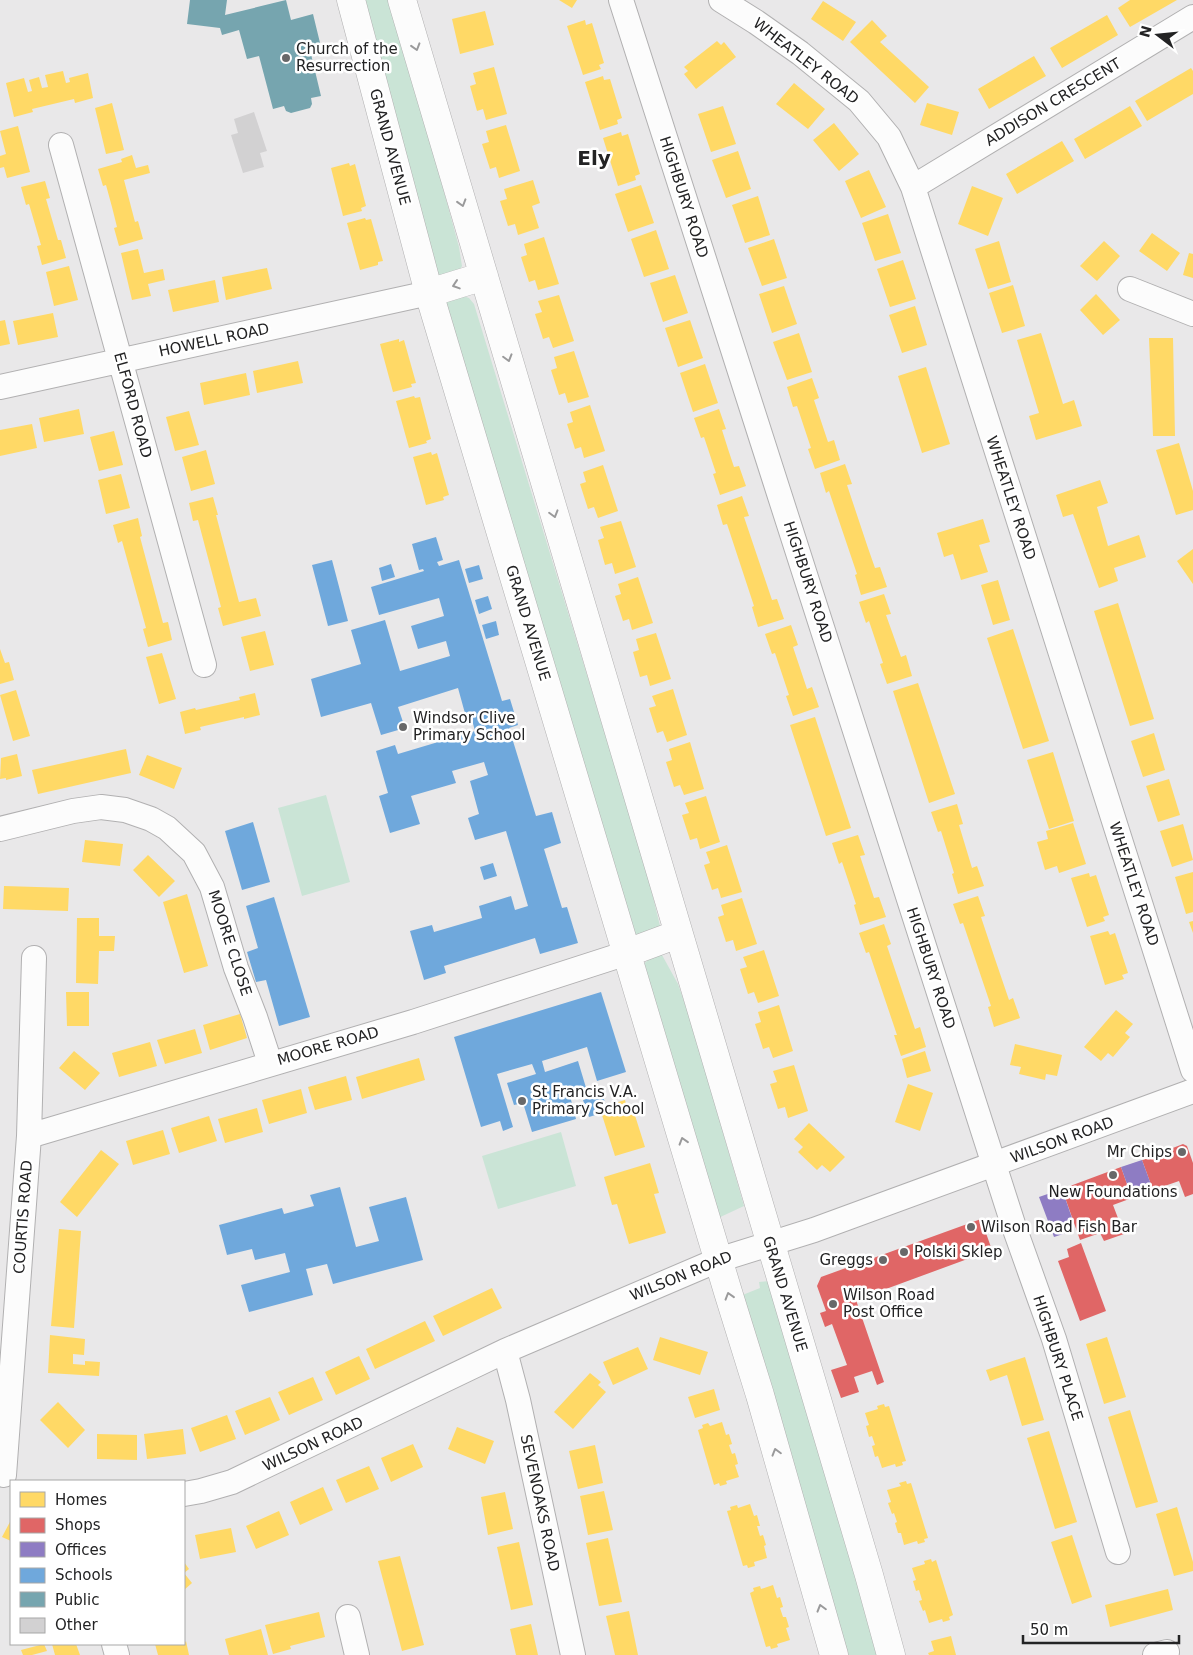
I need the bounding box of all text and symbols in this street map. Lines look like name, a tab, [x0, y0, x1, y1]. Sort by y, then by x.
north arrow	[1133, 10, 1183, 60]
street label: WHEATLEY ROAD	[749, 14, 863, 108]
text: N	[1136, 24, 1155, 39]
place label: Church of the Resurrection	[296, 40, 398, 75]
one-way arrow	[410, 42, 420, 50]
marker: Church of the Resurrection	[280, 52, 292, 64]
street label: ADDISON CRESCENT	[982, 54, 1125, 150]
street label: GRAND AVENUE	[366, 87, 414, 207]
street label: HIGHBURY ROAD	[656, 134, 712, 260]
district label: Ely	[577, 146, 611, 170]
one-way arrow	[456, 198, 466, 206]
one-way arrow	[452, 279, 461, 289]
street label: HOWELL ROAD	[157, 319, 271, 361]
street label: ELFORD ROAD	[110, 350, 156, 460]
one-way arrow	[502, 354, 513, 363]
street label: WHEATLEY ROAD	[982, 434, 1040, 562]
one-way arrow	[549, 510, 559, 518]
street label: HIGHBURY ROAD	[780, 519, 836, 645]
street label: GRAND AVENUE	[502, 563, 554, 683]
place label: Windsor Clive Primary School	[413, 709, 526, 744]
marker: Windsor Clive Primary School	[397, 721, 409, 733]
street label: WHEATLEY ROAD	[1105, 820, 1163, 948]
street label: MOORE CLOSE	[204, 888, 256, 998]
street label: HIGHBURY ROAD	[903, 905, 959, 1031]
street label: MOORE ROAD	[275, 1023, 381, 1069]
place label: St Francis V.A. Primary School	[532, 1083, 645, 1118]
marker: St Francis V.A. Primary School	[516, 1095, 528, 1107]
street label: WILSON ROAD	[1008, 1113, 1116, 1167]
one-way arrow	[678, 1137, 688, 1145]
place label: Mr Chips	[1107, 1143, 1172, 1161]
marker: Mr Chips	[1176, 1146, 1188, 1158]
street label: COURTIS ROAD	[10, 1159, 36, 1275]
marker: New Foundations	[1107, 1169, 1119, 1181]
place label: New Foundations	[1048, 1183, 1178, 1201]
place label: Wilson Road Fish Bar	[981, 1218, 1138, 1236]
marker: Wilson Road Fish Bar	[965, 1221, 977, 1233]
street label: GRAND AVENUE	[759, 1234, 811, 1354]
place label: Polski Sklep	[914, 1243, 1002, 1261]
marker: Polski Sklep	[898, 1246, 910, 1258]
street label: WILSON ROAD	[627, 1247, 735, 1305]
place label: Greggs	[819, 1251, 873, 1269]
marker: Greggs	[877, 1254, 889, 1266]
place label: Wilson Road Post Office	[843, 1286, 935, 1321]
one-way arrow	[725, 1293, 735, 1301]
street label: HIGHBURY PLACE	[1029, 1293, 1087, 1423]
marker: Wilson Road Post Office	[827, 1298, 839, 1310]
street label: WILSON ROAD	[260, 1413, 366, 1475]
street label: SEVENOAKS ROAD	[517, 1433, 563, 1573]
one-way arrow	[772, 1448, 782, 1456]
legend	[10, 1480, 185, 1645]
text: Homes	[55, 1491, 107, 1509]
text: Shops	[55, 1516, 101, 1534]
text: Offices	[55, 1541, 107, 1559]
text: Schools	[55, 1566, 113, 1584]
text: Public	[55, 1591, 99, 1609]
one-way arrow	[816, 1605, 826, 1613]
scale bar	[1023, 1612, 1179, 1644]
text: Other	[55, 1616, 98, 1634]
text: 50 m	[1030, 1621, 1068, 1639]

